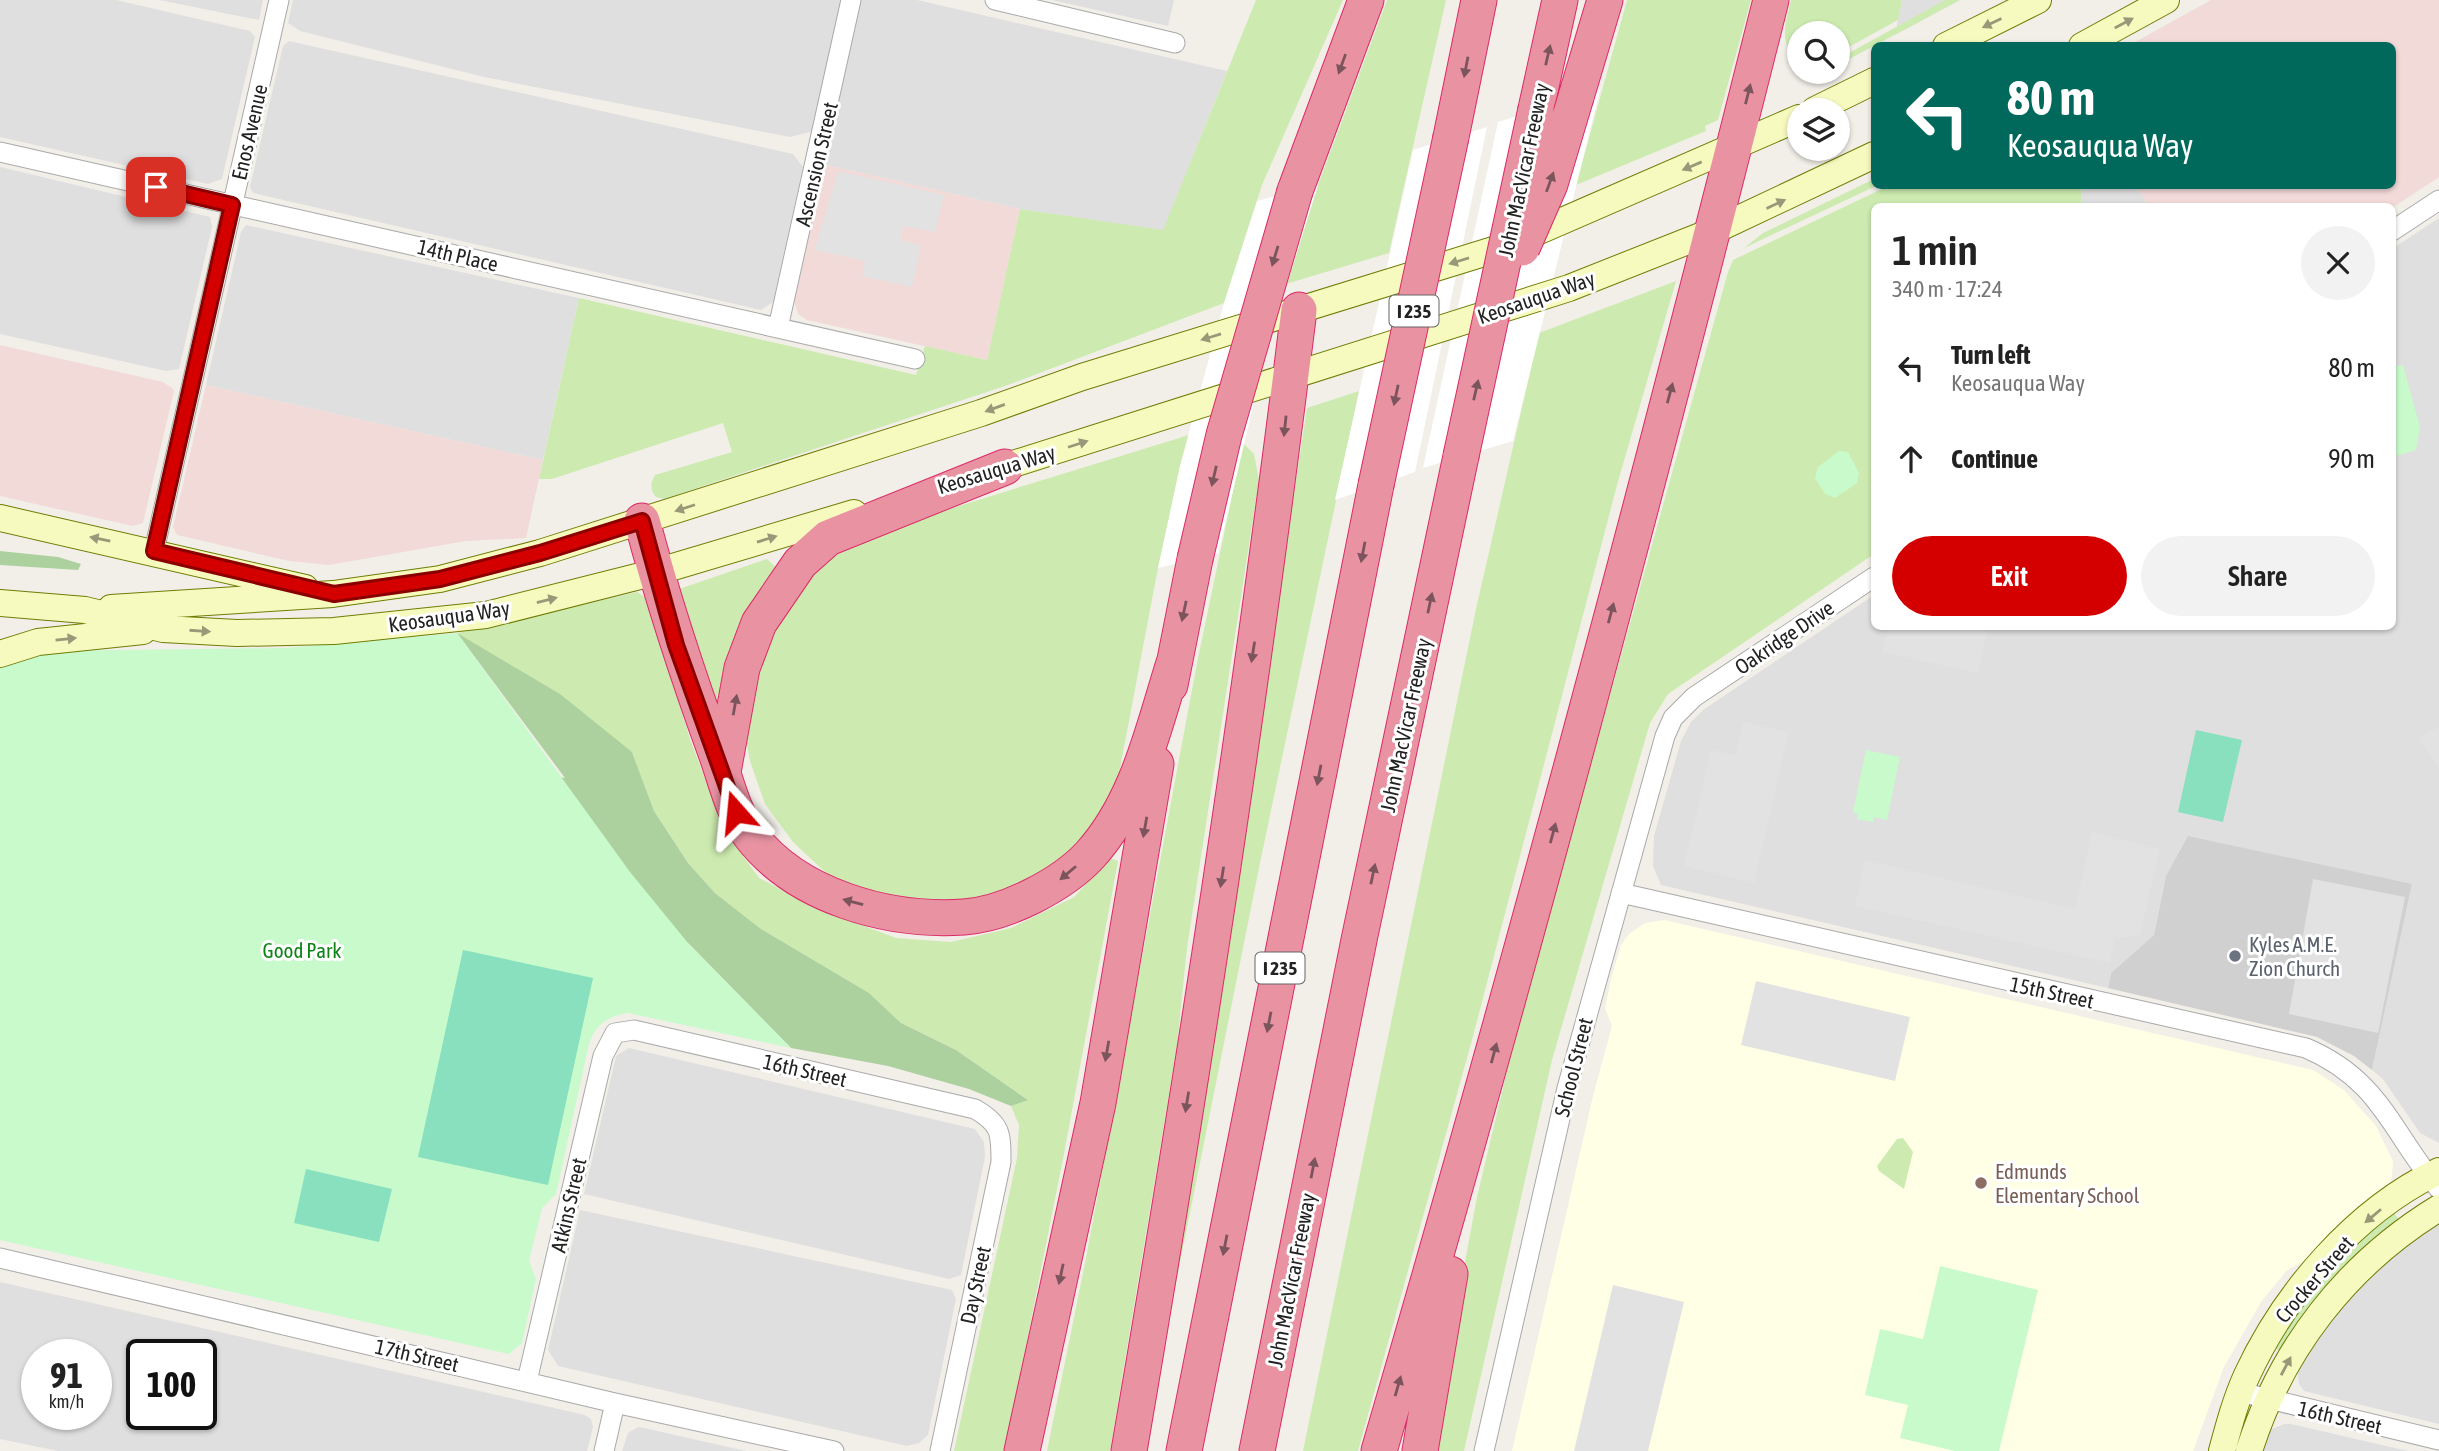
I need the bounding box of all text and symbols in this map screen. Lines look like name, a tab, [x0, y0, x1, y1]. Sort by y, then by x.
one-way arrow	[1982, 17, 2002, 28]
one-way arrow	[2114, 17, 2134, 29]
map controls	[1787, 21, 1850, 161]
button: search	[1787, 21, 1850, 84]
one-way arrow	[1543, 44, 1554, 66]
one-way arrow	[1336, 53, 1347, 74]
one-way arrow	[1460, 56, 1471, 78]
text: 80 m	[2007, 69, 2095, 125]
icon: left	[1892, 70, 1983, 161]
street label: John MacVicar Freeway	[1493, 81, 1553, 259]
street label: Enos Avenue	[226, 82, 272, 182]
one-way arrow	[1743, 83, 1754, 105]
button: layers	[1787, 98, 1850, 161]
street label: Ascension Street	[790, 100, 842, 228]
text: Keosauqua Way	[2007, 127, 2193, 164]
pin	[126, 157, 186, 217]
one-way arrow	[1682, 160, 1702, 172]
icon: arrive	[137, 168, 175, 206]
one-way arrow	[1545, 171, 1556, 192]
one-way arrow	[1766, 198, 1786, 209]
text: 1 min	[1892, 226, 1978, 274]
button: close	[2301, 226, 2375, 300]
street label: 14th Place	[415, 234, 501, 276]
one-way arrow	[1269, 246, 1280, 267]
one-way arrow	[1448, 256, 1469, 266]
street label: Keosauqua Way	[1474, 266, 1598, 328]
text: 340 m · 17:24	[1892, 276, 2003, 302]
road number: I 235	[1390, 296, 1438, 326]
one-way arrow	[1200, 333, 1221, 343]
text: Turn left	[1951, 340, 2031, 370]
icon: left	[1892, 349, 1930, 387]
text: 80 m	[2328, 353, 2375, 383]
text: Keosauqua Way	[1951, 370, 2085, 396]
one-way arrow	[1471, 379, 1482, 401]
one-way arrow	[1665, 383, 1675, 404]
one-way arrow	[1390, 385, 1401, 407]
one-way arrow	[984, 403, 1005, 414]
one-way arrow	[1279, 416, 1290, 438]
one-way arrow	[1068, 438, 1089, 449]
street label: Keosauqua Way	[934, 440, 1058, 498]
icon: ahead	[1892, 440, 1930, 478]
text: Continue	[1951, 444, 2038, 474]
text: 90 m	[2328, 444, 2375, 474]
one-way arrow	[1209, 465, 1220, 487]
one-way arrow	[674, 503, 695, 513]
one-way arrow	[756, 533, 777, 543]
one-way arrow	[89, 534, 111, 545]
button: Exit	[1892, 536, 2127, 616]
button: Share	[2141, 536, 2375, 616]
one-way arrow	[1357, 541, 1368, 563]
one-way arrow	[1425, 592, 1436, 614]
one-way arrow	[537, 594, 559, 605]
street label: Oakridge Drive	[1730, 595, 1838, 679]
street label: Keosauqua Way	[387, 596, 512, 636]
one-way arrow	[1179, 600, 1190, 622]
one-way arrow	[1606, 602, 1617, 624]
one-way arrow	[189, 626, 211, 637]
one-way arrow	[56, 634, 78, 645]
street label: John MacVicar Freeway	[1375, 636, 1435, 814]
one-way arrow	[1248, 641, 1259, 663]
one-way arrow	[730, 694, 741, 716]
one-way arrow	[1313, 764, 1324, 786]
position arrow	[699, 775, 773, 849]
one-way arrow	[1139, 816, 1150, 838]
one-way arrow	[1548, 822, 1558, 843]
one-way arrow	[1367, 863, 1378, 885]
one-way arrow	[1060, 866, 1078, 881]
one-way arrow	[1216, 866, 1227, 888]
one-way arrow	[842, 897, 863, 907]
place label: Kyles A.M.E. Zion Church	[2249, 932, 2340, 980]
park label: Good Park	[263, 938, 341, 962]
marker: Kyles A.M.E. Zion Church	[2227, 948, 2243, 964]
road number: I 235	[1256, 952, 1304, 984]
street label: 15th Street	[2008, 971, 2096, 1013]
one-way arrow	[1264, 1011, 1275, 1033]
street label: School Street	[1549, 1015, 1597, 1119]
one-way arrow	[1101, 1040, 1112, 1062]
one-way arrow	[1489, 1042, 1500, 1064]
street label: 16th Street	[761, 1049, 849, 1091]
one-way arrow	[1181, 1091, 1192, 1113]
street label: Atkins Street	[545, 1155, 591, 1255]
one-way arrow	[1307, 1157, 1318, 1179]
place label: Edmunds Elementary School	[1995, 1159, 2140, 1207]
marker: Edmunds Elementary School	[1973, 1175, 1989, 1191]
street label: John MacVicar Freeway	[1262, 1191, 1320, 1369]
one-way arrow	[2364, 1208, 2382, 1223]
street label: Crocker Street	[2270, 1231, 2358, 1327]
one-way arrow	[1220, 1234, 1231, 1256]
street label: Day Street	[955, 1244, 995, 1326]
one-way arrow	[1055, 1263, 1066, 1285]
street label: 17th Street	[373, 1334, 461, 1376]
speed limit sign: 100	[126, 1339, 217, 1430]
text: 91	[50, 1355, 83, 1395]
one-way arrow	[2280, 1356, 2291, 1376]
one-way arrow	[1393, 1374, 1404, 1396]
text: km/h	[49, 1391, 84, 1412]
street label: 16th Street	[2296, 1396, 2384, 1438]

